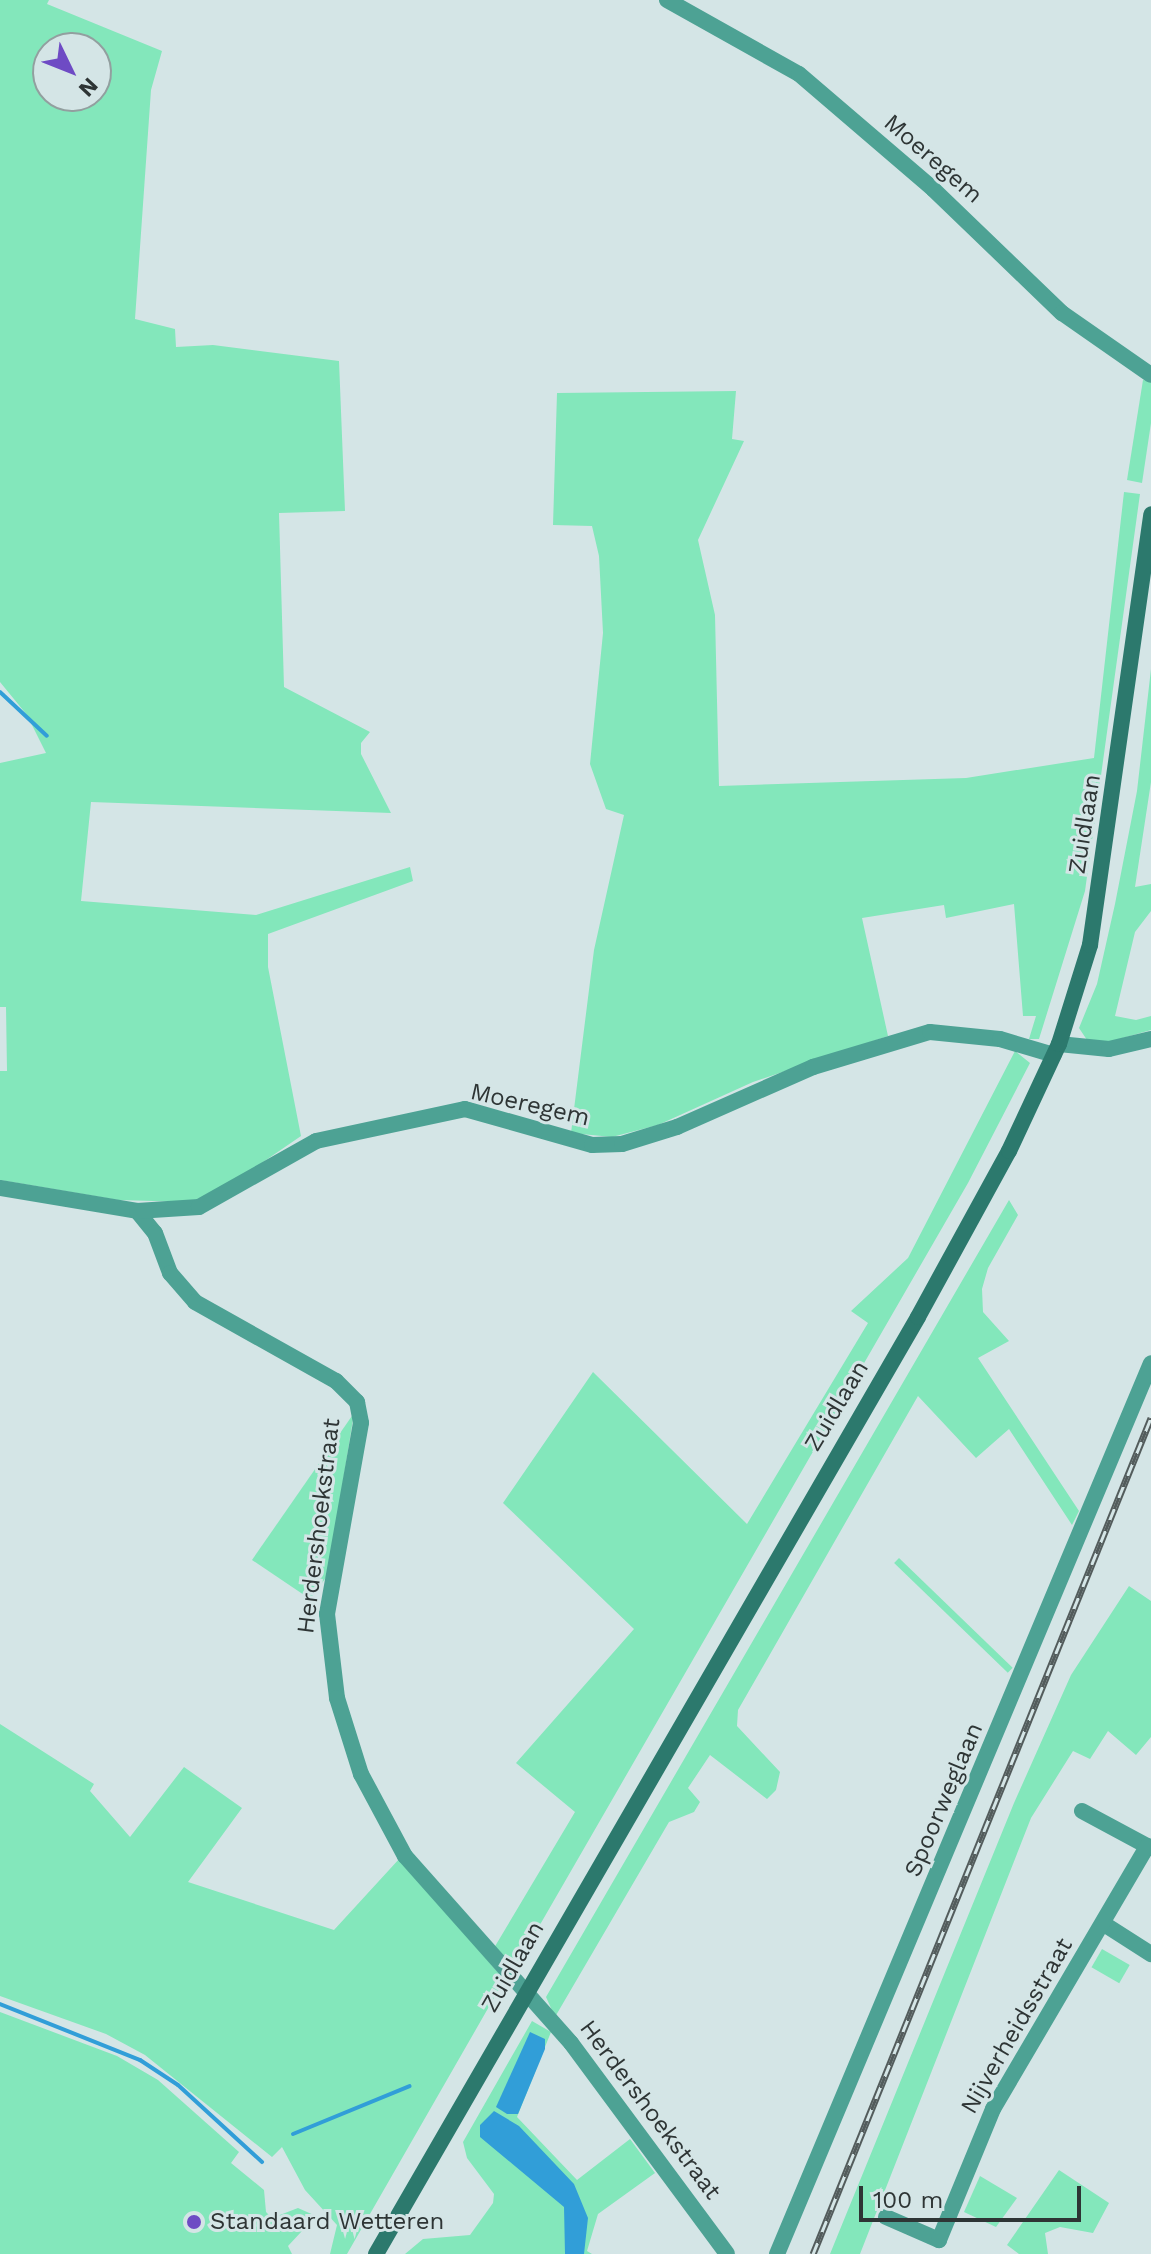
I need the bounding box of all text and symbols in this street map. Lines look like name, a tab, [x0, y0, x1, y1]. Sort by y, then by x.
north arrow	[32, 32, 112, 112]
text: N	[74, 73, 103, 102]
street label: Moeregem	[878, 108, 988, 210]
street label: Zuidlaan	[1063, 772, 1107, 876]
street label: Moeregem	[468, 1077, 592, 1133]
street label: Zuidlaan	[799, 1356, 875, 1456]
street label: Herdershoekstraat	[291, 1417, 347, 1635]
street label: Spoorweglaan	[899, 1719, 989, 1881]
street label: Zuidlaan	[475, 1916, 551, 2018]
street label: Nijverheidsstraat	[955, 1933, 1079, 2119]
street label: Herdershoekstraat	[573, 2015, 727, 2205]
scale bar	[863, 2170, 1085, 2220]
text: 100 m	[873, 2186, 943, 2214]
place label: Standaard Wetteren	[210, 2208, 445, 2236]
marker: Standaard Wetteren	[185, 2213, 203, 2231]

